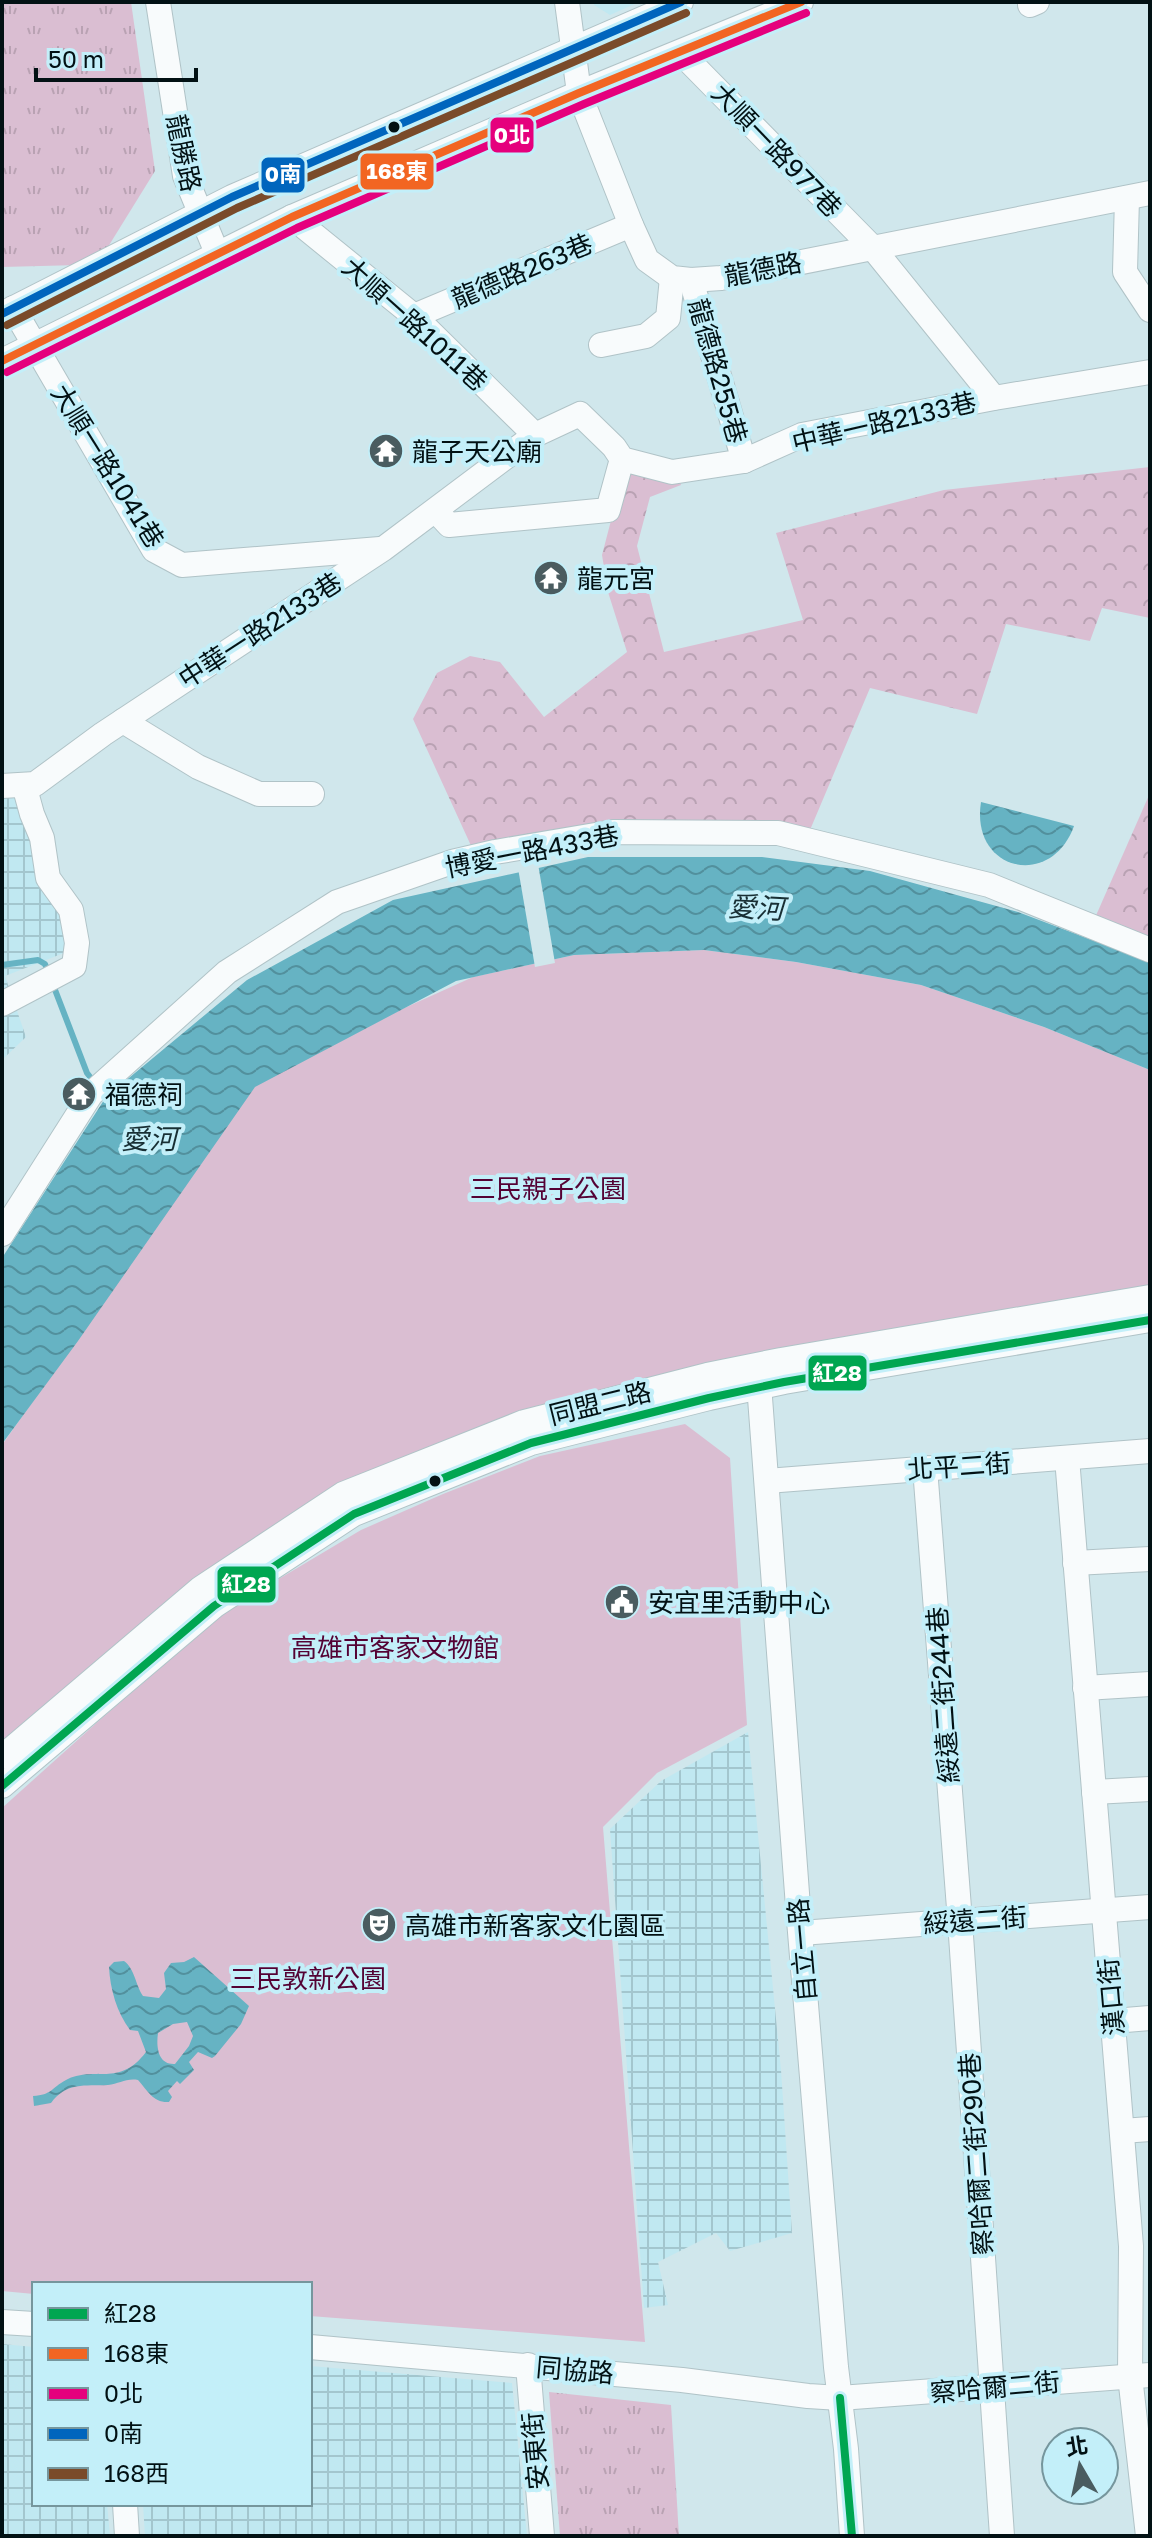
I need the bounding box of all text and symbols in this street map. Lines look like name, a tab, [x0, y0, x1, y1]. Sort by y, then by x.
scale bar	[36, 32, 196, 82]
text: 50 m	[48, 44, 104, 73]
street label: 大順一路977巷	[706, 77, 848, 223]
street label: 龍勝路	[161, 112, 207, 194]
line badge: 0北	[489, 116, 535, 154]
unlabelled marker	[386, 119, 402, 135]
text: 0北	[494, 121, 530, 148]
line badge: 168東	[359, 152, 435, 191]
line badge: 0南	[260, 156, 306, 194]
text: 168東	[366, 157, 428, 184]
text: 0南	[265, 160, 301, 187]
street label: 龍德路263巷	[447, 227, 597, 315]
street label: 龍德路	[722, 246, 804, 292]
street label: 大順一路1011巷	[336, 251, 494, 397]
street label: 龍德路255巷	[683, 295, 753, 447]
street label: 大順一路1041巷	[45, 378, 171, 554]
street label: 中華一路2133巷	[789, 386, 979, 458]
temple icon: 龍子天公廟	[367, 432, 405, 470]
place label: 龍子天公廟	[412, 436, 542, 467]
temple icon: 龍元宮	[532, 559, 570, 597]
place label: 龍元宮	[577, 563, 655, 594]
street label: 中華一路2133巷	[173, 566, 347, 694]
street label: 博愛一路433巷	[443, 819, 621, 883]
water label: 愛河	[727, 889, 790, 925]
temple icon: 福德祠	[60, 1075, 98, 1113]
place label: 福德祠	[105, 1079, 183, 1110]
water label: 愛河	[121, 1122, 182, 1155]
park label: 三民親子公園	[470, 1173, 626, 1204]
line badge: 紅28	[807, 1354, 868, 1392]
text: 紅28	[812, 1359, 862, 1386]
street label: 同盟二路	[546, 1375, 654, 1431]
street label: 北平二街	[906, 1447, 1012, 1485]
unlabelled marker	[427, 1473, 443, 1489]
line badge: 紅28	[216, 1565, 277, 1604]
text: 紅28	[221, 1570, 271, 1597]
public building icon: 安宜里活動中心	[603, 1583, 641, 1621]
place label: 安宜里活動中心	[648, 1587, 830, 1618]
street label: 綏遠二街244巷	[921, 1606, 965, 1784]
park label: 高雄市客家文物館	[291, 1632, 499, 1663]
street label: 自立一路	[782, 1897, 822, 2003]
street label: 綏遠二街	[922, 1901, 1028, 1939]
theatre icon: 高雄市新客家文化園區	[360, 1906, 398, 1944]
place label: 高雄市新客家文化園區	[405, 1910, 665, 1941]
street label: 漢口街	[1092, 1957, 1130, 2037]
park label: 三民敦新公園	[230, 1963, 386, 1994]
street label: 察哈爾二街290巷	[953, 2052, 999, 2256]
legend	[32, 2282, 312, 2506]
text: 紅28	[104, 2298, 157, 2327]
text: 168東	[104, 2338, 169, 2367]
street label: 同協路	[535, 2351, 615, 2389]
street label: 察哈爾二街	[929, 2366, 1061, 2408]
text: 0北	[104, 2378, 143, 2407]
street label: 安東街	[516, 2411, 554, 2491]
text: 0南	[104, 2418, 143, 2447]
north arrow	[1040, 2426, 1120, 2506]
text: 北	[1064, 2431, 1090, 2461]
text: 168西	[104, 2458, 169, 2487]

